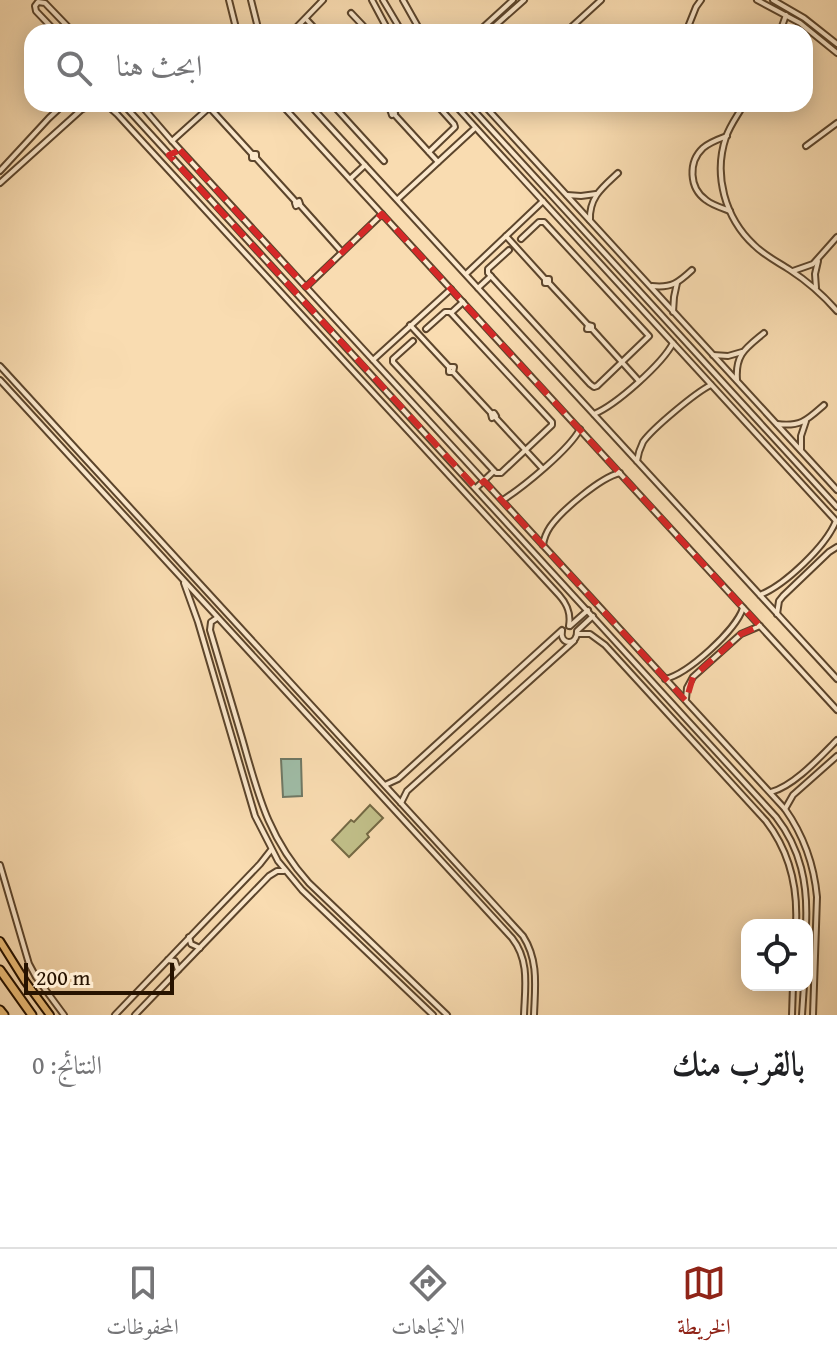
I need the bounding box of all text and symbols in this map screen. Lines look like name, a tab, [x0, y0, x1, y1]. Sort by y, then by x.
search box	[24, 24, 813, 112]
text: ابحث هنا	[116, 43, 203, 87]
icon: search	[52, 46, 96, 90]
map controls	[741, 919, 813, 991]
button: locate	[741, 919, 813, 991]
scale bar	[24, 959, 174, 995]
text: 200 m	[36, 961, 91, 993]
text: بالقرب منك	[672, 1038, 805, 1087]
text: النتائج: 0	[32, 1045, 102, 1084]
tab: المحفوظات	[106, 1261, 179, 1348]
tab: الاتجاهات	[391, 1261, 465, 1348]
tab: الخريطة	[677, 1261, 731, 1348]

